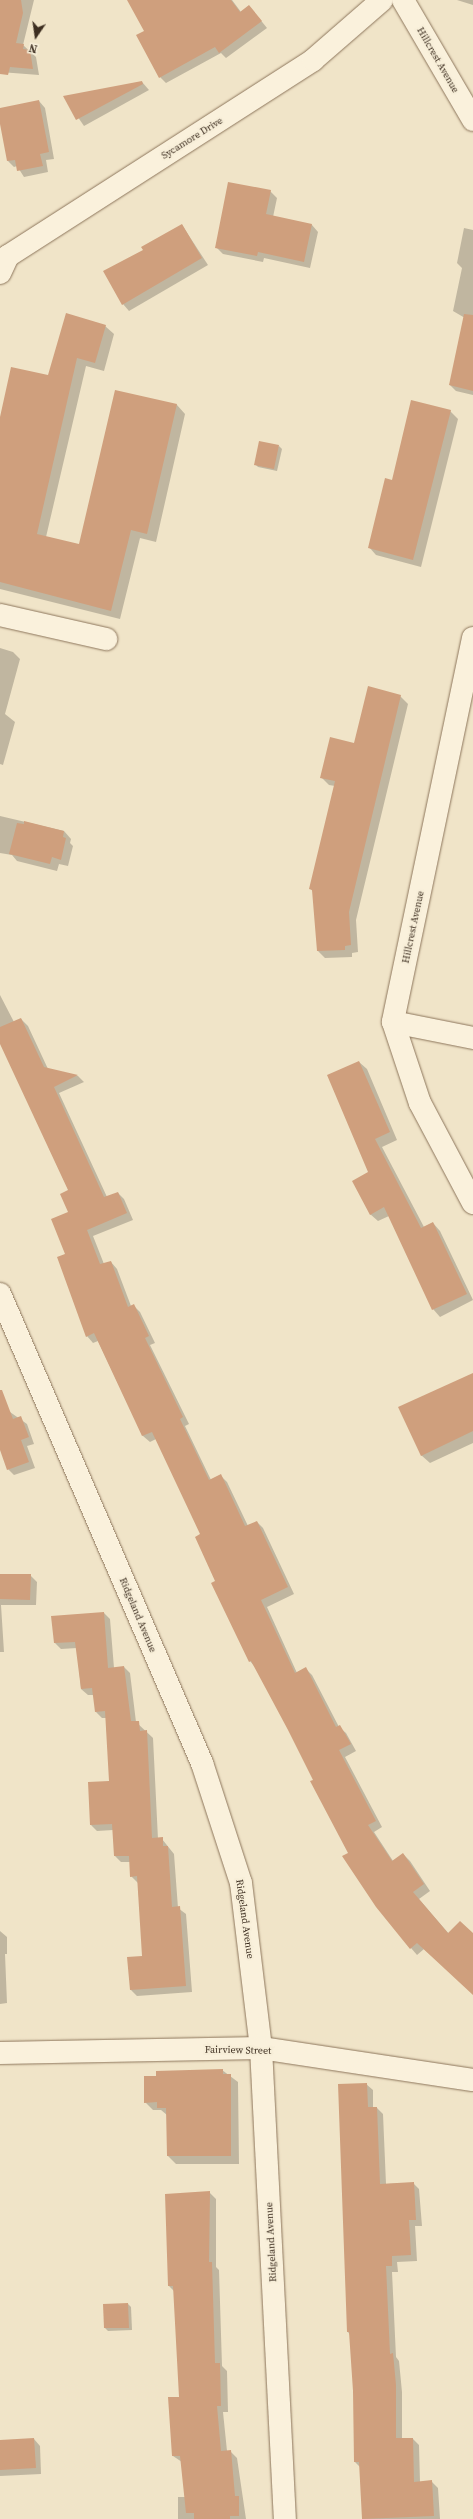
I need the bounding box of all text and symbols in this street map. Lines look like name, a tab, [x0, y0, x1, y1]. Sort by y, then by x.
north arrow	[16, 16, 56, 56]
street label: Hillcrest Avenue	[414, 25, 462, 95]
text: N	[28, 40, 39, 56]
street label: Sycamore Drive	[159, 114, 225, 162]
street label: Hillcrest Avenue	[399, 890, 427, 964]
street label: Ridgeland Avenue	[117, 1576, 159, 1654]
street label: Ridgeland Avenue	[233, 1879, 257, 1959]
street label: Fairview Street	[205, 2043, 271, 2057]
street label: Ridgeland Avenue	[263, 2202, 279, 2282]

